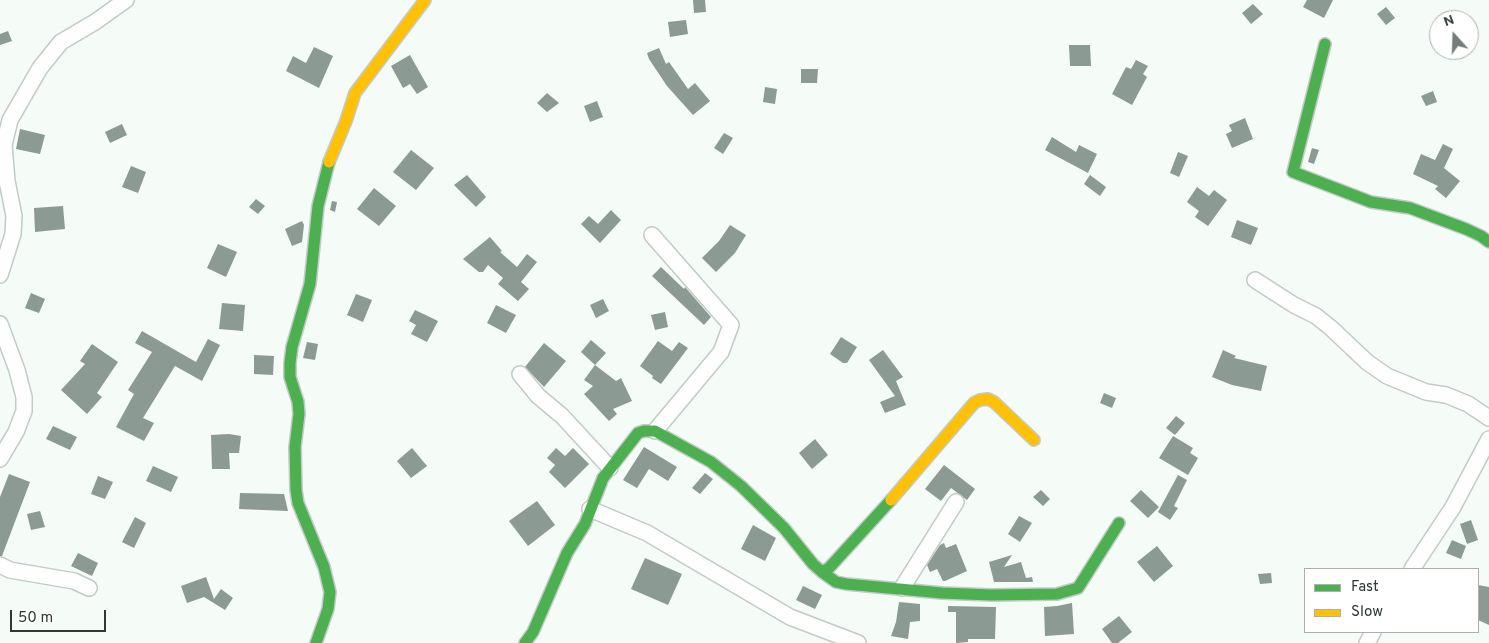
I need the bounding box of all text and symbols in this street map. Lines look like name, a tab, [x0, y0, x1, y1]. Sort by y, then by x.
north arrow	[1429, 10, 1479, 60]
text: N	[1441, 12, 1457, 31]
legend	[1304, 568, 1479, 633]
text: Fast	[1351, 578, 1379, 597]
scale bar	[12, 600, 109, 632]
text: Slow	[1351, 603, 1383, 622]
text: 50 m	[18, 609, 53, 628]

